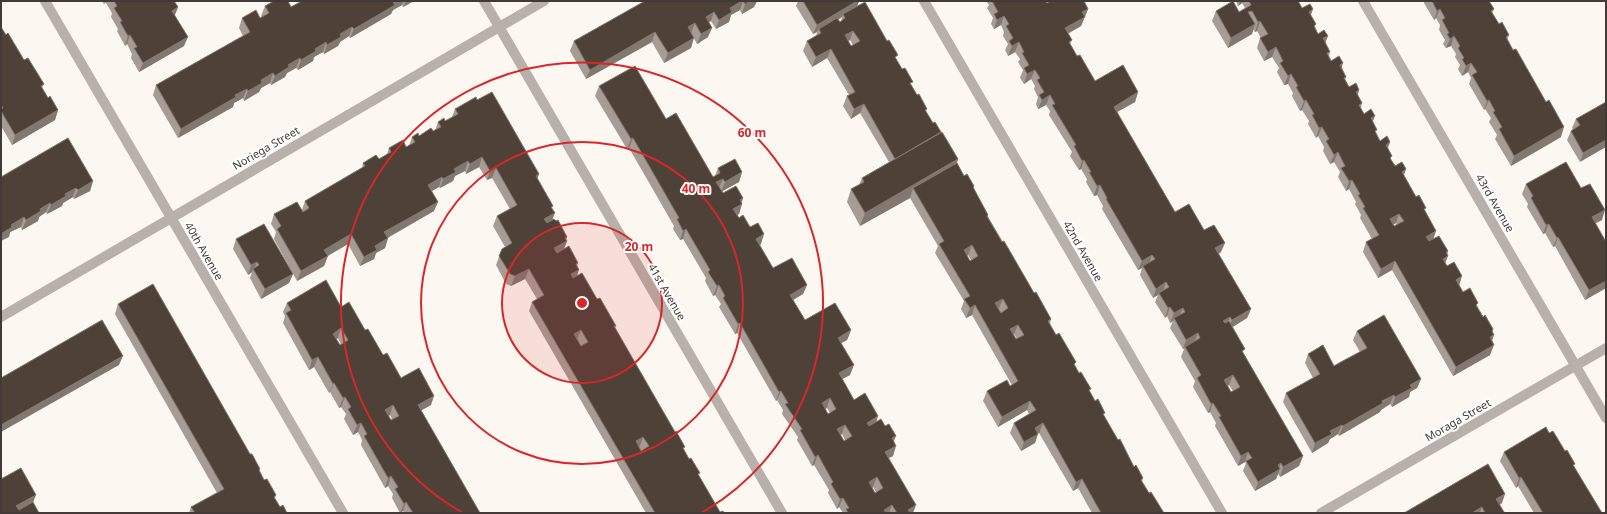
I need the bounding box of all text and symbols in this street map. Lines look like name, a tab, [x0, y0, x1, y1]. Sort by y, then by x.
street label: Noriega Street	[229, 122, 302, 173]
text: 60 m	[738, 124, 766, 141]
street label: 43rd Avenue	[1473, 171, 1518, 235]
text: 40 m	[682, 180, 710, 197]
street label: 42nd Avenue	[1060, 218, 1107, 284]
street label: 40th Avenue	[182, 219, 227, 283]
text: 20 m	[625, 238, 653, 255]
street label: 41st Avenue	[645, 261, 690, 323]
centre of rings	[575, 296, 589, 310]
street label: Moraga Street	[1422, 395, 1493, 444]

